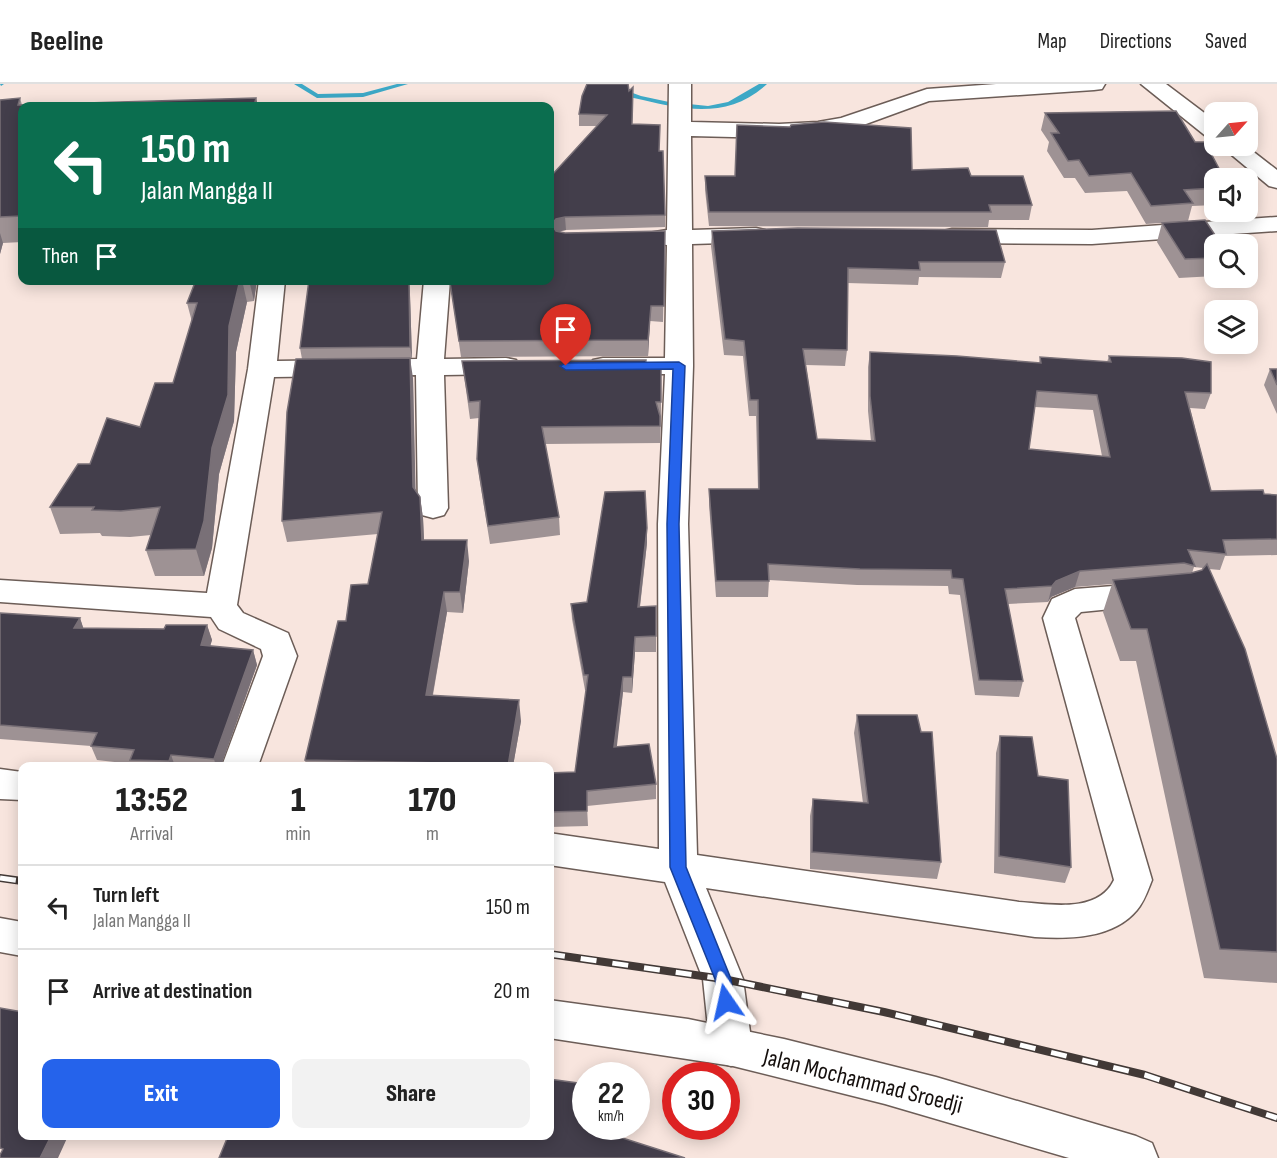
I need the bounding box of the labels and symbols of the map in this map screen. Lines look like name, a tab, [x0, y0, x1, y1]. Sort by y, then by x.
north arrow	[1204, 102, 1258, 156]
pin	[540, 304, 591, 366]
position arrow	[694, 970, 758, 1034]
street label: Jalan Mochammad Sroedji	[759, 1042, 966, 1120]
speed limit sign: 30	[662, 1062, 740, 1140]

